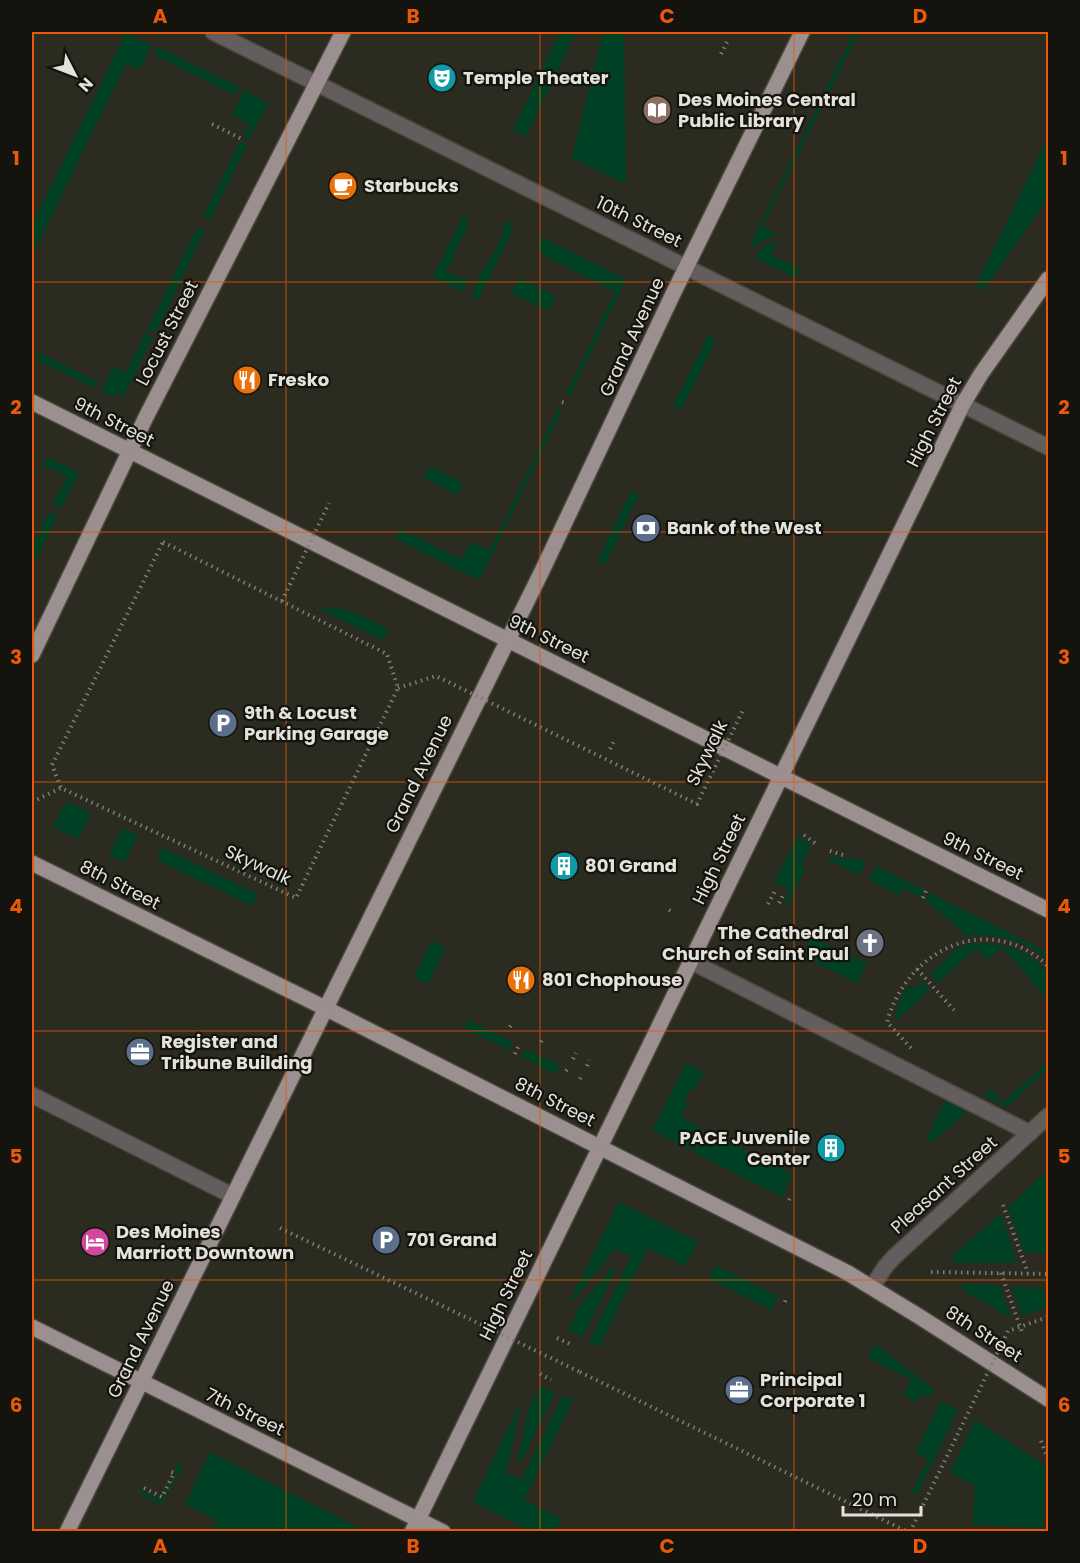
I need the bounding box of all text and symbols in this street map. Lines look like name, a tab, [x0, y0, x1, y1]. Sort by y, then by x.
text: A	[153, 2, 168, 30]
text: B	[406, 2, 420, 30]
text: C	[659, 2, 675, 30]
text: D	[913, 2, 927, 30]
north arrow	[45, 45, 105, 105]
theatre icon: Temple Theater	[426, 62, 458, 94]
place label: Temple Theater	[463, 65, 609, 90]
text: N	[73, 73, 98, 97]
place label: Des Moines Central Public Library	[678, 87, 856, 133]
library icon: Des Moines Central Public Library	[641, 94, 673, 126]
text: 1	[12, 144, 20, 172]
text: 1	[1060, 144, 1068, 172]
cafe icon: Starbucks	[327, 170, 359, 202]
place label: Starbucks	[364, 173, 459, 198]
street label: 10th Street	[592, 190, 686, 253]
street label: Grand Avenue	[593, 273, 670, 401]
street label: Locust Street	[129, 276, 204, 390]
restaurant icon: Fresko	[231, 364, 263, 396]
place label: Fresko	[268, 367, 329, 392]
street label: High Street	[900, 372, 967, 471]
street label: 9th Street	[70, 391, 159, 452]
text: 2	[10, 393, 22, 421]
text: 2	[1058, 393, 1070, 421]
bank icon: Bank of the West	[630, 512, 662, 544]
place label: Bank of the West	[667, 515, 822, 540]
street label: 9th Street	[505, 608, 594, 669]
text: 3	[10, 643, 22, 671]
text: 3	[1058, 643, 1070, 671]
place label: 9th & Locust Parking Garage	[244, 700, 389, 746]
parking icon: 9th & Locust Parking Garage	[207, 707, 239, 739]
street label: Grand Avenue	[379, 710, 458, 837]
street label: Skywalk	[680, 715, 734, 790]
street label: High Street	[686, 809, 751, 908]
street label: 9th Street	[939, 825, 1028, 886]
street label: Skywalk	[221, 838, 296, 891]
building icon: 801 Grand	[548, 850, 580, 882]
place label: 801 Grand	[585, 853, 677, 878]
street label: 8th Street	[76, 854, 165, 915]
text: 4	[9, 892, 23, 920]
text: 4	[1057, 892, 1071, 920]
place label: The Cathedral Church of Saint Paul	[662, 920, 849, 966]
church icon: The Cathedral Church of Saint Paul	[854, 927, 886, 959]
restaurant icon: 801 Chophouse	[505, 964, 537, 996]
place label: 801 Chophouse	[542, 967, 682, 992]
place label: Register and Tribune Building	[161, 1029, 313, 1075]
office icon: Register and Tribune Building	[124, 1036, 156, 1068]
street label: 8th Street	[511, 1071, 600, 1132]
place label: PACE Juvenile Center	[680, 1125, 810, 1171]
street label: Pleasant Street	[885, 1130, 1002, 1239]
building icon: PACE Juvenile Center	[815, 1132, 847, 1164]
text: 5	[10, 1142, 23, 1170]
text: 5	[1058, 1142, 1071, 1170]
place label: Des Moines Marriott Downtown	[116, 1219, 294, 1265]
parking icon: 701 Grand	[370, 1224, 402, 1256]
hotel icon: Des Moines Marriott Downtown	[79, 1226, 111, 1258]
place label: 701 Grand	[407, 1227, 497, 1252]
street label: High Street	[473, 1245, 538, 1344]
street label: Grand Avenue	[101, 1275, 180, 1402]
street label: 8th Street	[941, 1299, 1028, 1368]
place label: Principal Corporate 1	[760, 1367, 865, 1413]
office icon: Principal Corporate 1	[723, 1374, 755, 1406]
street label: 7th Street	[201, 1382, 289, 1442]
text: 6	[10, 1391, 22, 1419]
text: 6	[1058, 1391, 1070, 1419]
scale bar	[843, 1479, 921, 1517]
text: 20 m	[852, 1487, 897, 1512]
text: A	[153, 1532, 168, 1560]
text: B	[406, 1532, 420, 1560]
text: C	[659, 1532, 675, 1560]
text: D	[913, 1532, 927, 1560]

